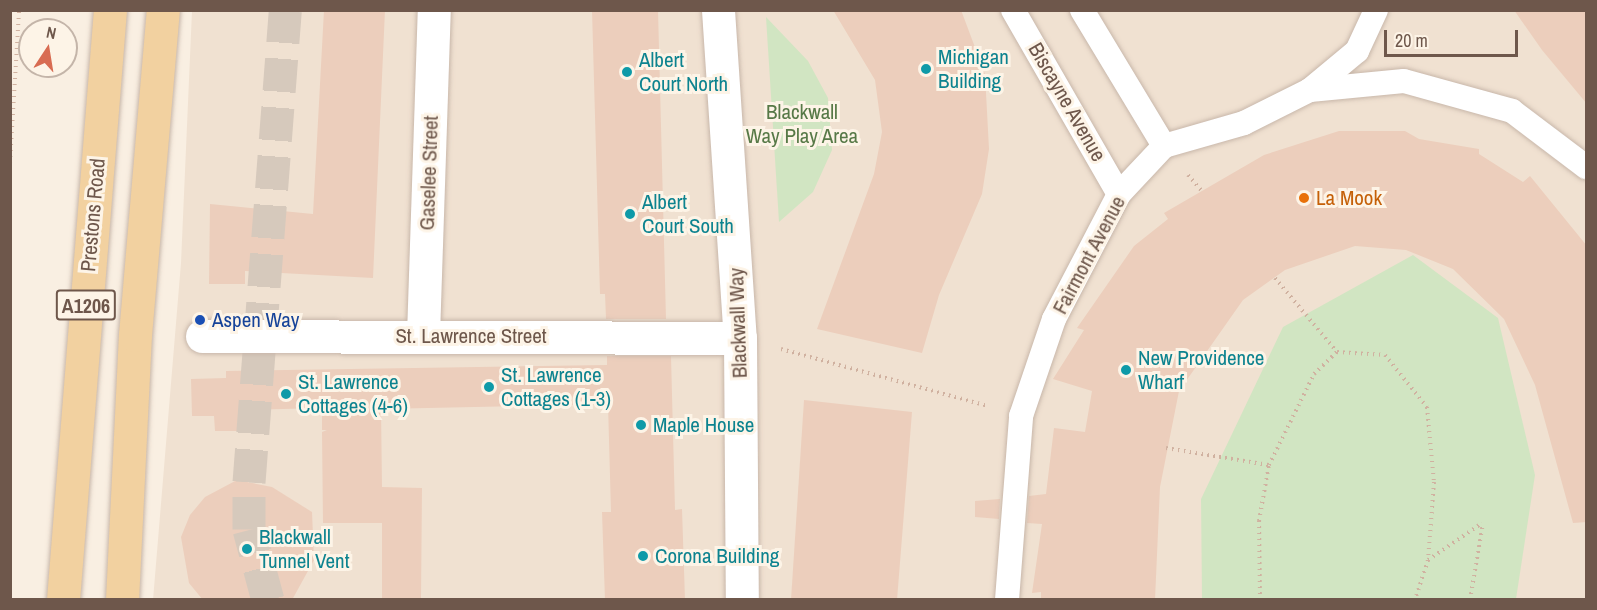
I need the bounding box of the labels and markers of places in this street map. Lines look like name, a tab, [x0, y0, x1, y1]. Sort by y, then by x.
place label: Michigan Building	[938, 44, 1009, 94]
place label: Albert Court North	[639, 47, 728, 97]
marker: Michigan Building	[919, 62, 933, 76]
marker: Albert Court North	[620, 65, 634, 79]
place label: La Mook	[1316, 185, 1382, 211]
place label: Albert Court South	[642, 189, 734, 239]
marker: La Mook	[1297, 191, 1311, 205]
marker: Albert Court South	[623, 207, 637, 221]
place label: Aspen Way	[212, 307, 299, 333]
marker: Aspen Way	[193, 313, 207, 327]
place label: New Providence Wharf	[1138, 345, 1264, 395]
place label: St. Lawrence Cottages (1-3)	[501, 362, 611, 412]
marker: New Providence Wharf	[1119, 363, 1133, 377]
place label: St. Lawrence Cottages (4-6)	[298, 369, 408, 419]
marker: St. Lawrence Cottages (1-3)	[482, 380, 496, 394]
marker: St. Lawrence Cottages (4-6)	[279, 387, 293, 401]
place label: Maple House	[653, 412, 754, 438]
marker: Maple House	[634, 418, 648, 432]
place label: Blackwall Tunnel Vent	[259, 524, 349, 574]
marker: Blackwall Tunnel Vent	[240, 542, 254, 556]
place label: Corona Building	[655, 543, 779, 569]
marker: Corona Building	[636, 549, 650, 563]

